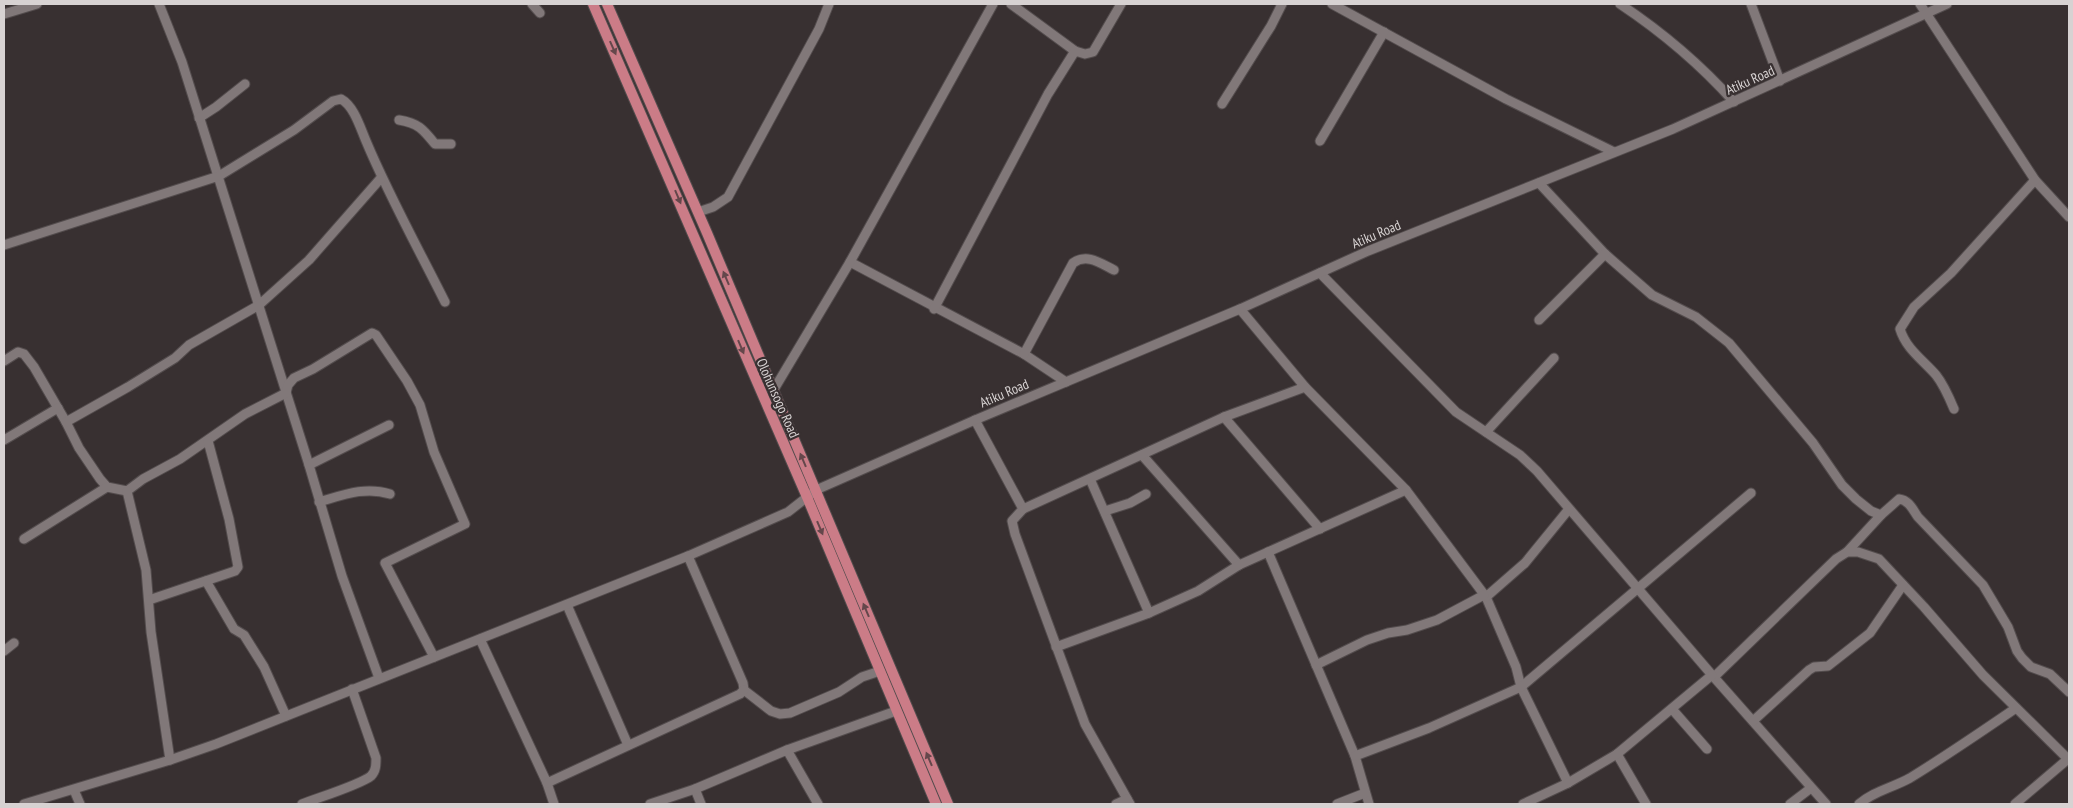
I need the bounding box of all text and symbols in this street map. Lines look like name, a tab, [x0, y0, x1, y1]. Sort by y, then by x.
one-way arrow	[609, 41, 617, 55]
street label: Atiku Road	[1723, 61, 1777, 99]
one-way arrow	[674, 190, 682, 204]
street label: Atiku Road	[1349, 216, 1403, 252]
one-way arrow	[722, 270, 730, 285]
one-way arrow	[738, 340, 746, 354]
street label: Olohunsogo Road	[752, 355, 804, 441]
street label: Atiku Road	[977, 375, 1031, 411]
one-way arrow	[799, 453, 807, 467]
one-way arrow	[817, 521, 825, 535]
one-way arrow	[861, 603, 869, 617]
one-way arrow	[925, 752, 933, 766]

